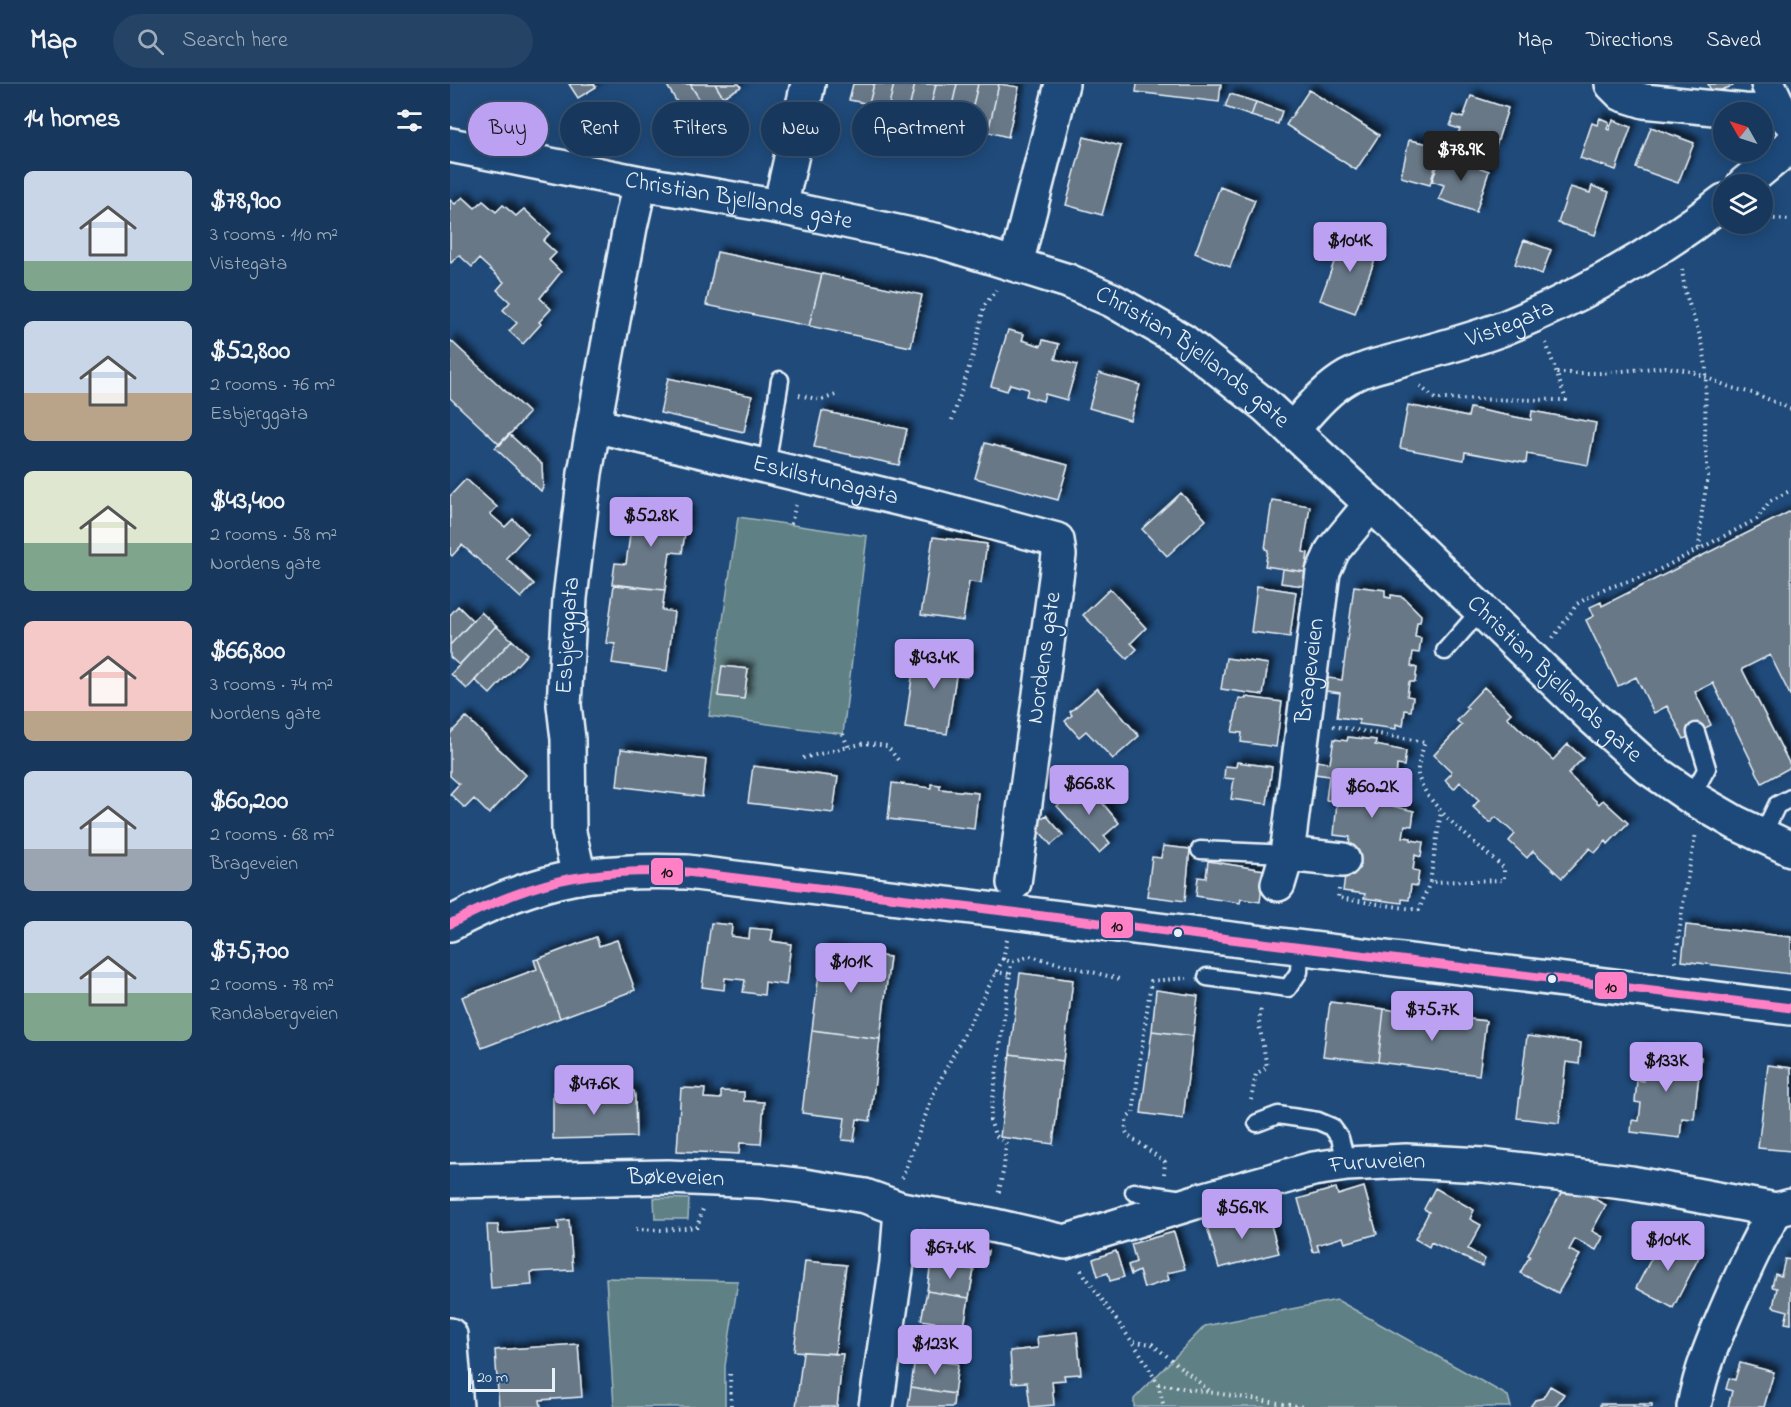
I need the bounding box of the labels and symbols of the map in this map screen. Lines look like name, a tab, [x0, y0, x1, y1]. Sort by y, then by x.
north arrow	[1713, 102, 1773, 162]
pin: $78.9K	[1412, 131, 1510, 182]
street label: Christian Bjellands gate	[622, 163, 856, 240]
pin: $104K	[1308, 222, 1392, 273]
street label: Christian Bjellands gate	[1090, 277, 1298, 437]
street label: Vistegata	[1460, 291, 1560, 358]
street label: Eskilstunagata	[749, 446, 902, 515]
pin: $52.8K	[602, 497, 700, 548]
street label: Esbjerggata	[547, 575, 590, 695]
street label: Christian Bjellands gate	[1458, 587, 1650, 772]
street label: Nordens gate	[1018, 589, 1072, 726]
street label: Brageveien	[1286, 616, 1334, 727]
pin: $43.4K	[885, 639, 983, 690]
pin: $66.8K	[1040, 765, 1138, 816]
pin: $60.2K	[1323, 768, 1421, 819]
line badge: 10	[650, 857, 684, 886]
text: 10	[661, 861, 673, 885]
line badge: 10	[1100, 911, 1134, 939]
text: 10	[1111, 915, 1123, 939]
unlabelled marker	[1172, 927, 1184, 939]
pin: $101K	[809, 943, 893, 994]
line badge: 10	[1594, 971, 1628, 1000]
unlabelled marker	[1546, 973, 1558, 985]
text: 10	[1605, 976, 1617, 1000]
pin: $75.7K	[1383, 991, 1481, 1042]
pin: $133K	[1624, 1042, 1708, 1093]
pin: $47.6K	[545, 1065, 643, 1116]
street label: Furuveien	[1326, 1143, 1426, 1184]
street label: Bøkeveien	[626, 1159, 725, 1197]
pin: $56.9K	[1193, 1189, 1291, 1240]
pin: $104K	[1626, 1221, 1710, 1272]
pin: $67.4K	[901, 1229, 999, 1280]
pin: $123K	[893, 1325, 977, 1376]
scale bar	[468, 1365, 555, 1392]

